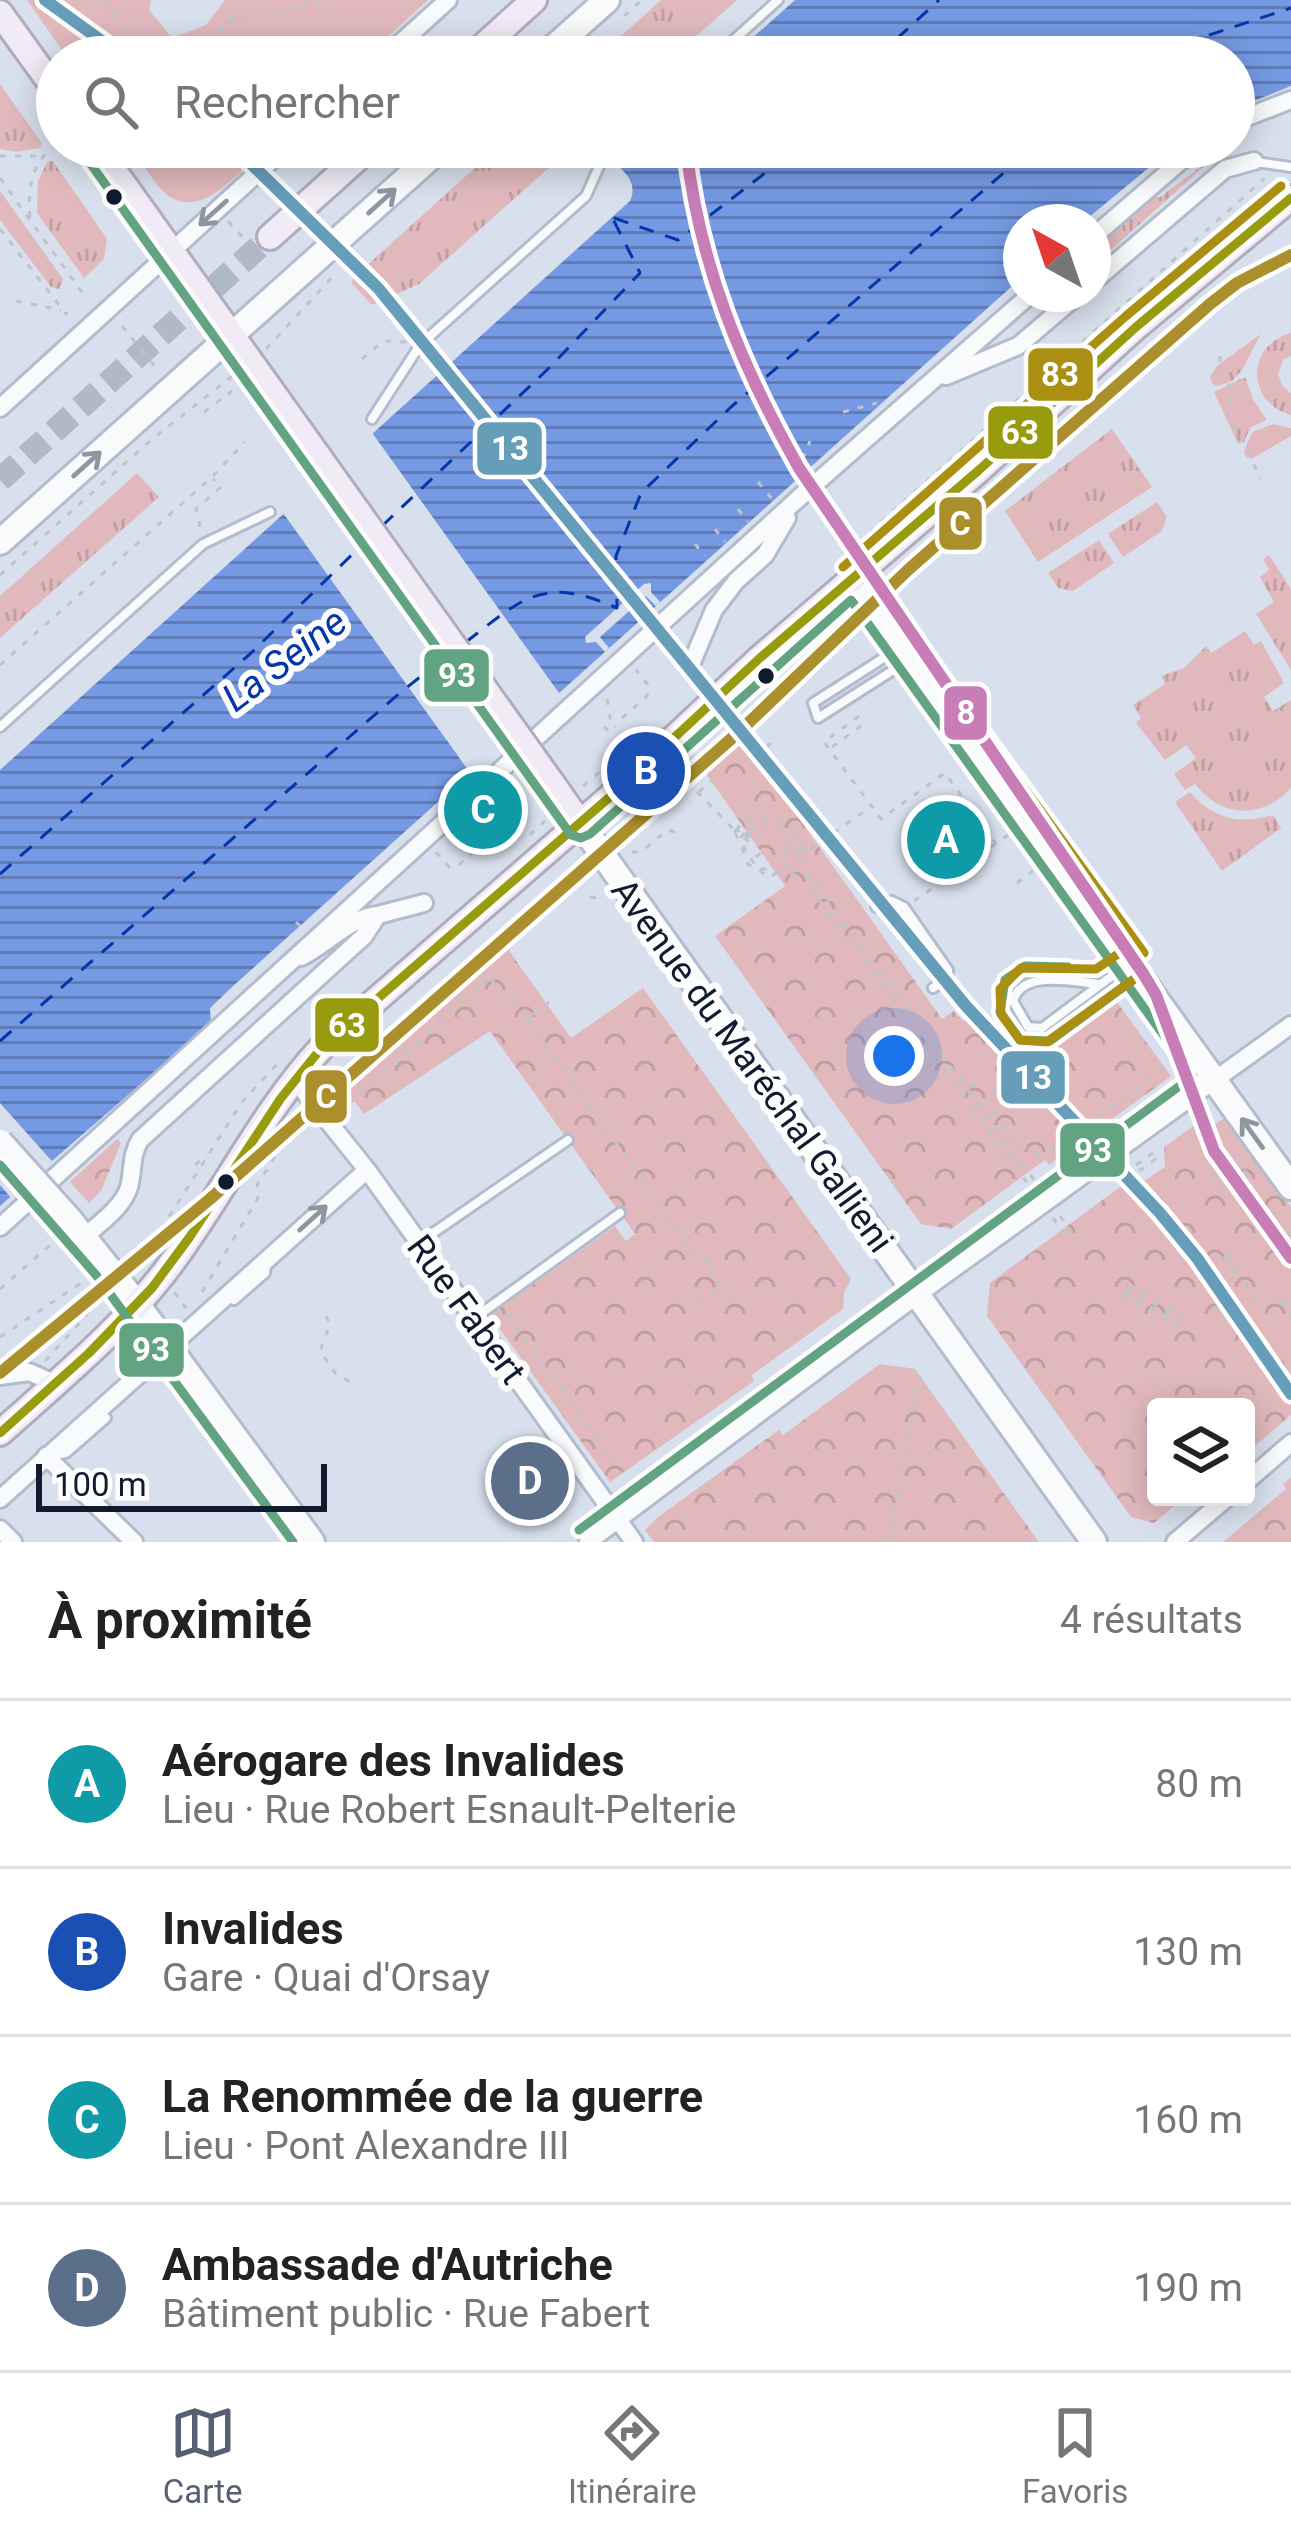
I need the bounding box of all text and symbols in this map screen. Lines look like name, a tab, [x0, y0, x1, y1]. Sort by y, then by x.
search box	[36, 36, 1255, 168]
icon: search	[78, 69, 144, 135]
text: Rechercher	[174, 76, 400, 129]
unlabelled marker	[103, 186, 125, 208]
one-way arrow	[366, 188, 396, 215]
one-way arrow	[198, 198, 228, 226]
north arrow	[1003, 204, 1111, 312]
line badge: 83	[1026, 346, 1095, 403]
text: 83	[1041, 355, 1079, 394]
line badge: 63	[986, 404, 1055, 461]
text: 63	[1001, 413, 1039, 452]
line badge: 13	[475, 420, 544, 477]
text: 13	[491, 429, 529, 468]
one-way arrow	[72, 451, 102, 478]
line badge: C	[937, 495, 984, 552]
text: C	[949, 504, 971, 543]
water label: La Seine	[214, 598, 356, 721]
line badge: 93	[422, 647, 491, 704]
text: 93	[438, 656, 476, 695]
unlabelled marker	[755, 665, 777, 687]
line badge: 8	[942, 684, 989, 742]
text: 8	[957, 693, 975, 732]
pin: B	[607, 726, 685, 816]
pin: C	[444, 765, 522, 855]
pin: A	[907, 795, 985, 885]
street label: Avenue du Maréchal Gallieni	[602, 871, 902, 1261]
line badge: 63	[313, 996, 381, 1054]
text: 63	[328, 1006, 366, 1045]
your location	[864, 1026, 924, 1086]
line badge: 13	[999, 1049, 1067, 1106]
text: 13	[1014, 1058, 1052, 1097]
line badge: C	[303, 1068, 349, 1125]
text: C	[315, 1077, 337, 1116]
one-way arrow	[1240, 1117, 1266, 1150]
line badge: 93	[1058, 1121, 1127, 1179]
text: 93	[1074, 1131, 1112, 1170]
unlabelled marker	[215, 1171, 237, 1193]
one-way arrow	[297, 1205, 327, 1232]
street label: Rue Fabert	[398, 1227, 534, 1392]
line badge: 93	[117, 1321, 186, 1379]
text: 93	[132, 1330, 170, 1369]
map controls	[1147, 1398, 1255, 1506]
button: layers	[1147, 1398, 1255, 1506]
pin: D	[491, 1436, 569, 1526]
scale bar	[36, 1458, 327, 1511]
text: 100 m	[54, 1465, 147, 1504]
text: À proximité	[48, 1591, 312, 1650]
text: 4 résultats	[1060, 1597, 1243, 1643]
text: Aérogare des Invalides	[162, 1734, 625, 1787]
text: A	[74, 1761, 100, 1807]
text: 80 m	[1155, 1761, 1243, 1807]
text: Lieu · Rue Robert Esnault-Pelterie	[162, 1787, 736, 1833]
text: Invalides	[162, 1902, 344, 1955]
text: B	[75, 1929, 99, 1975]
text: 130 m	[1133, 1929, 1243, 1975]
text: Gare · Quai d'Orsay	[162, 1955, 490, 2001]
text: La Renommée de la guerre	[162, 2070, 703, 2123]
text: C	[74, 2097, 100, 2143]
text: 160 m	[1133, 2097, 1243, 2143]
text: Lieu · Pont Alexandre III	[162, 2123, 570, 2169]
text: Ambassade d'Autriche	[162, 2238, 613, 2291]
text: D	[74, 2265, 100, 2311]
text: 190 m	[1133, 2265, 1243, 2311]
text: Bâtiment public · Rue Fabert	[162, 2291, 650, 2337]
tab: Carte	[163, 2400, 242, 2511]
tab: Itinéraire	[568, 2400, 696, 2511]
tab: Favoris	[1022, 2400, 1128, 2511]

